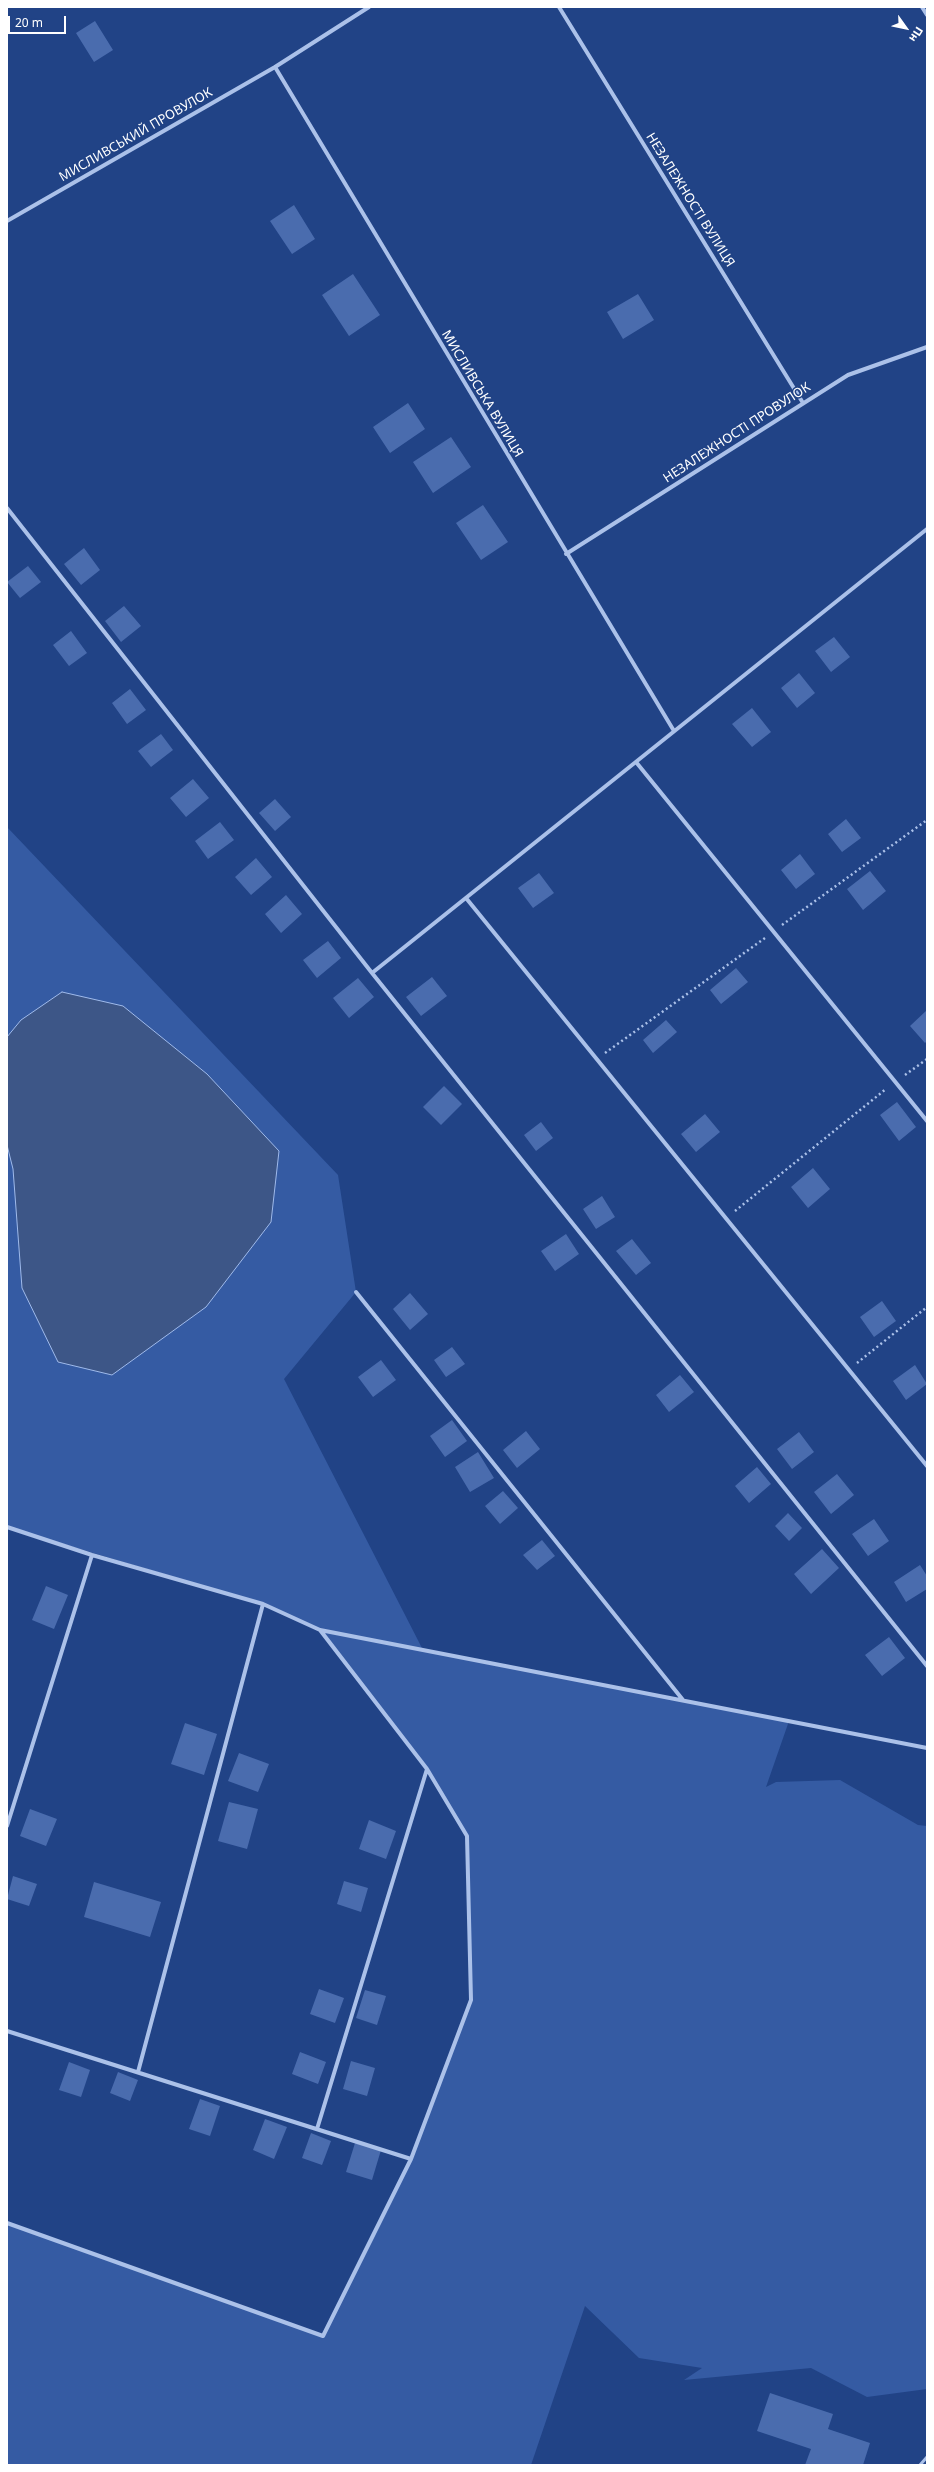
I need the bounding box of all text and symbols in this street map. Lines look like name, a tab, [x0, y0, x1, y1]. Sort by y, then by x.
scale bar	[10, 8, 68, 34]
north arrow	[886, 8, 926, 48]
text: 20 m	[15, 14, 43, 31]
text: Пн	[906, 24, 927, 45]
street label: МИСЛИВСЬКИЙ ПРОВУЛОК	[57, 85, 215, 185]
street label: НЕЗАЛЕЖНОСТІ ВУЛИЦЯ	[642, 130, 738, 270]
street label: МИСЛИВСЬКА ВУЛИЦЯ	[438, 328, 526, 460]
street label: НЕЗАЛЕЖНОСТІ ПРОВУЛОК	[660, 379, 814, 487]

